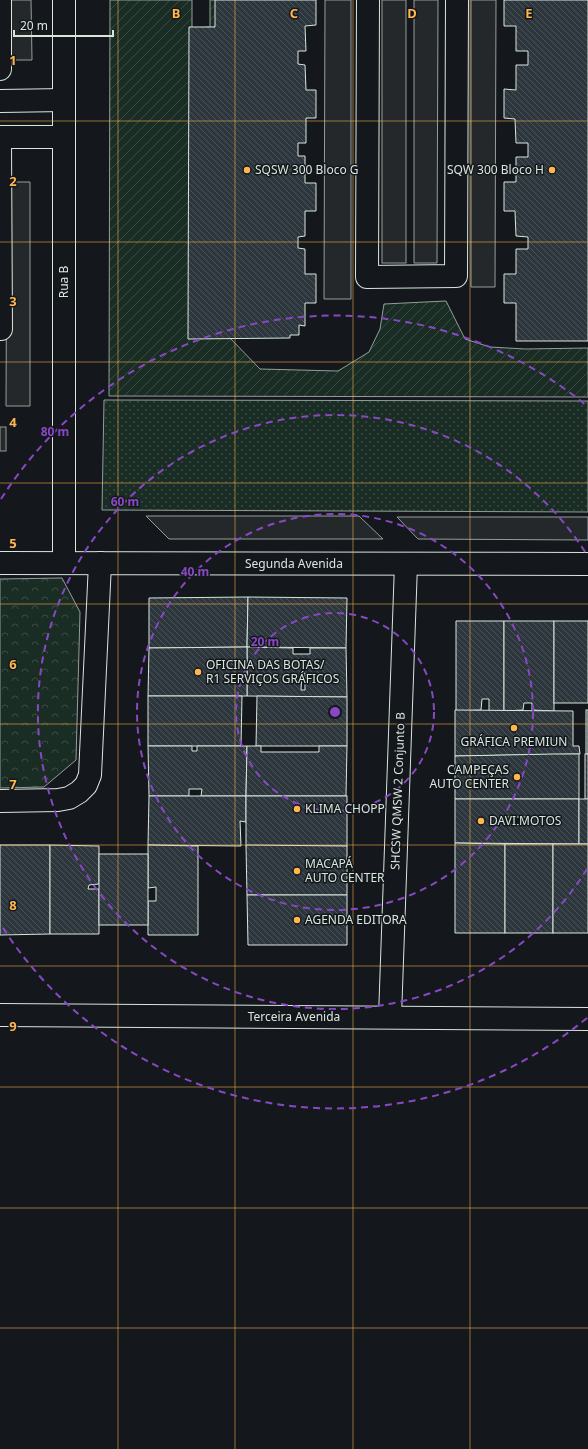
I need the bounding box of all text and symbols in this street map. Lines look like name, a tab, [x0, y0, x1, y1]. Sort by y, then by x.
text: B	[172, 4, 180, 22]
text: C	[290, 4, 298, 22]
text: D	[407, 4, 417, 22]
text: E	[525, 4, 533, 22]
scale bar	[14, 12, 113, 38]
text: 20 m	[20, 17, 48, 34]
text: 1	[9, 51, 17, 69]
place label: SQSW 300 Bloco G	[255, 161, 359, 178]
place label: SQW 300 Bloco H	[447, 161, 544, 178]
marker: SQSW 300 Bloco G	[242, 165, 252, 175]
marker: SQW 300 Bloco H	[547, 165, 557, 175]
text: 2	[9, 172, 17, 190]
street label: Rua B	[55, 266, 72, 298]
text: 3	[9, 292, 17, 310]
text: 4	[9, 413, 17, 431]
text: 80 m	[41, 423, 69, 440]
text: 60 m	[111, 493, 139, 510]
text: 5	[9, 534, 17, 552]
street label: Segunda Avenida	[245, 555, 343, 572]
text: 40 m	[181, 563, 209, 580]
text: 20 m	[251, 633, 279, 650]
text: 6	[9, 655, 17, 673]
place label: OFICINA DAS BOTAS/ R1 SERVIÇOS GRÁFICOS	[206, 656, 340, 687]
marker: OFICINA DAS BOTAS/ R1 SERVIÇOS GRÁFICOS	[193, 667, 203, 677]
centre of rings	[328, 705, 342, 719]
street label: SHCSW QMSW 2 Conjunto B	[386, 712, 409, 870]
marker: GRÁFICA PREMIUN	[509, 723, 519, 733]
place label: GRÁFICA PREMIUN	[461, 733, 567, 750]
place label: CAMPEÇAS AUTO CENTER	[429, 761, 510, 792]
marker: CAMPEÇAS AUTO CENTER	[512, 772, 522, 782]
text: 7	[9, 775, 17, 793]
place label: KLIMA CHOPP	[305, 800, 385, 817]
marker: KLIMA CHOPP	[292, 804, 302, 814]
place label: DAVI MOTOS	[489, 812, 562, 829]
marker: DAVI MOTOS	[476, 816, 486, 826]
place label: MACAPÁ AUTO CENTER	[305, 855, 385, 886]
marker: MACAPÁ AUTO CENTER	[292, 866, 302, 876]
text: 8	[9, 896, 17, 914]
place label: AGENDA EDITORA	[305, 911, 407, 928]
marker: AGENDA EDITORA	[292, 915, 302, 925]
street label: Terceira Avenida	[248, 1008, 340, 1025]
text: 9	[9, 1017, 17, 1035]

